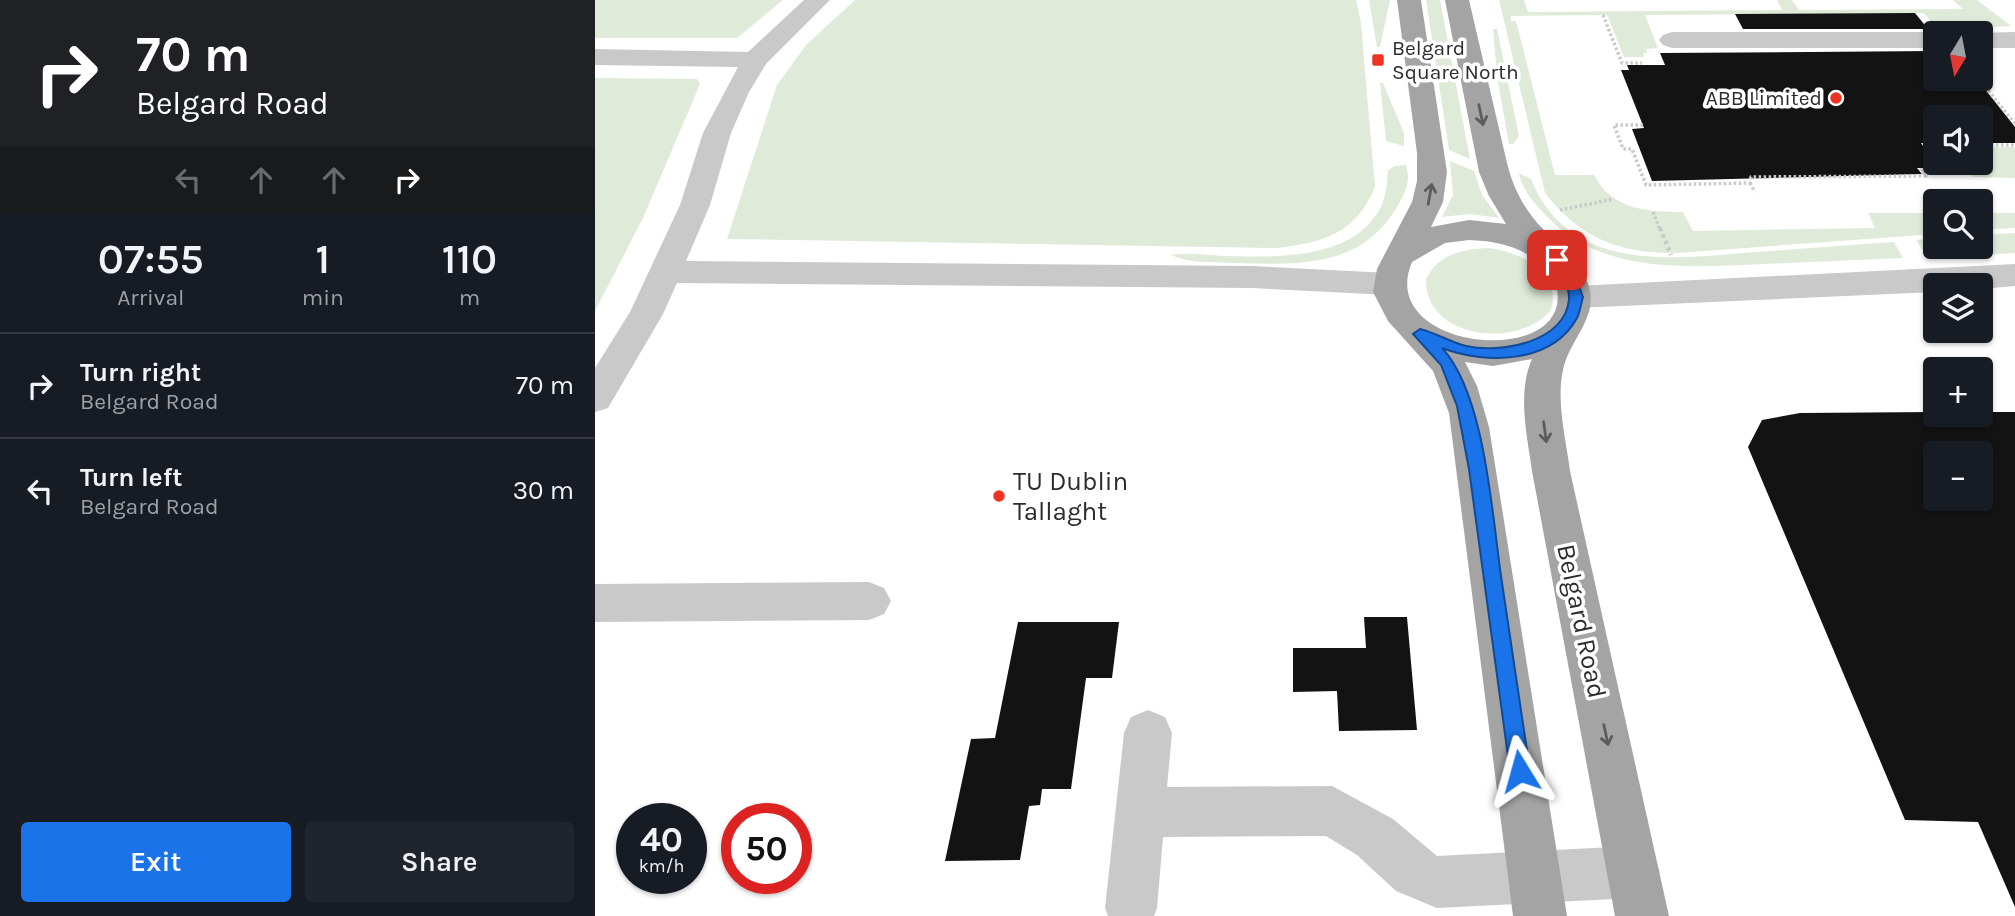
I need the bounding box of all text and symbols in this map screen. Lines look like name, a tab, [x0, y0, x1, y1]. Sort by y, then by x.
north arrow	[1923, 21, 1993, 91]
map controls	[1923, 21, 1993, 511]
text: 70 m	[136, 26, 250, 83]
icon: right	[21, 28, 112, 119]
place label: Belgard Square North	[1392, 36, 1519, 84]
marker: Belgard Square North	[1370, 52, 1386, 68]
text: Belgard Road	[136, 85, 329, 122]
place label: ABB Limited	[1706, 86, 1822, 110]
marker: ABB Limited	[1828, 90, 1844, 106]
one-way arrow	[1475, 103, 1489, 126]
button: sound	[1923, 105, 1993, 175]
icon: left	[169, 161, 207, 199]
icon: ahead	[242, 161, 280, 199]
icon: ahead	[315, 161, 353, 199]
icon: right	[388, 161, 426, 199]
one-way arrow	[1424, 183, 1437, 206]
button: search	[1923, 189, 1993, 259]
pin	[1527, 230, 1587, 290]
text: 07:55	[98, 234, 204, 284]
text: 1	[315, 234, 330, 284]
text: 110	[442, 234, 497, 284]
icon: arrive	[1538, 241, 1576, 279]
button: layers	[1923, 273, 1993, 343]
text: Arrival	[117, 284, 185, 311]
text: min	[302, 284, 344, 311]
text: m	[459, 284, 480, 311]
text: Turn right	[80, 357, 201, 388]
button: +	[1923, 357, 1993, 427]
icon: right	[21, 367, 59, 405]
text: 70 m	[516, 370, 574, 401]
text: Belgard Road	[80, 388, 219, 415]
one-way arrow	[1539, 420, 1552, 443]
button: −	[1923, 441, 1993, 511]
text: Turn left	[80, 462, 182, 493]
place label: TU Dublin Tallaght	[1013, 466, 1128, 527]
icon: left	[21, 472, 59, 510]
text: 30 m	[513, 475, 574, 506]
marker: TU Dublin Tallaght	[991, 488, 1007, 504]
text: Belgard Road	[80, 493, 219, 520]
street label: Belgard Road	[1550, 541, 1613, 701]
one-way arrow	[1599, 723, 1613, 746]
position arrow	[1483, 734, 1557, 808]
speed limit sign: 50	[721, 803, 812, 894]
text: 40	[640, 819, 683, 860]
button: Exit	[21, 822, 291, 902]
button: Share	[305, 822, 574, 902]
text: km/h	[639, 855, 684, 877]

